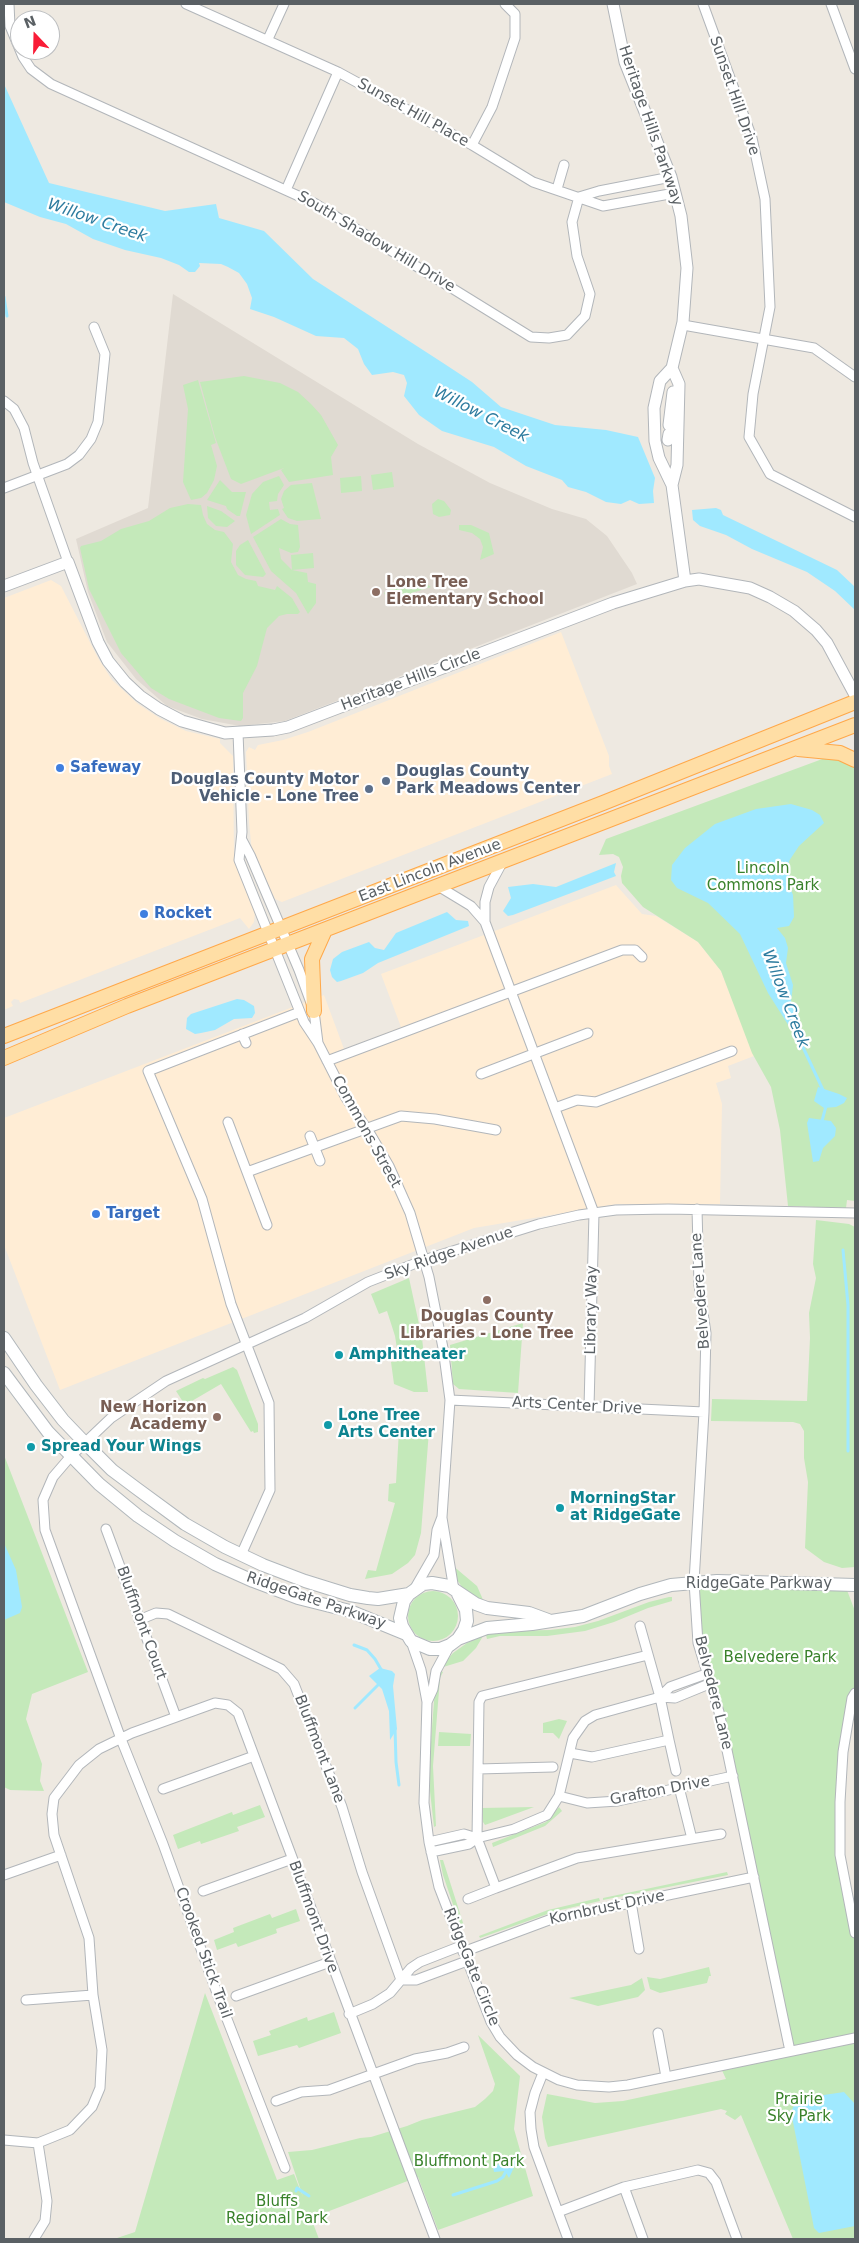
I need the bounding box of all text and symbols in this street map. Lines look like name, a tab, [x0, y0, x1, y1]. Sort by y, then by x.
north arrow	[10, 10, 60, 60]
text: N	[22, 12, 38, 31]
street label: Sunset Hill Drive	[705, 34, 763, 158]
street label: Heritage Hills Parkway	[614, 43, 686, 209]
street label: Sunset Hill Place	[354, 75, 472, 151]
street label: South Shadow Hill Drive	[294, 188, 458, 296]
water label: Willow Creek	[45, 195, 149, 247]
water label: Willow Creek	[430, 383, 532, 447]
place label: Lone Tree Elementary School	[386, 574, 544, 609]
marker: Lone Tree Elementary School	[370, 586, 382, 598]
street label: Heritage Hills Circle	[339, 645, 483, 715]
place label: Safeway	[70, 759, 141, 777]
marker: Safeway	[54, 762, 66, 774]
place label: Douglas County Park Meadows Center	[396, 763, 580, 798]
place label: Douglas County Motor Vehicle - Lone Tree	[170, 771, 359, 806]
marker: Douglas County Park Meadows Center	[380, 775, 392, 787]
marker: Douglas County Motor Vehicle - Lone Tree	[363, 783, 375, 795]
street label: East Lincoln Avenue	[356, 836, 504, 906]
park label: Lincoln Commons Park	[707, 860, 819, 895]
place label: Rocket	[154, 905, 212, 923]
marker: Rocket	[138, 908, 150, 920]
water label: Willow Creek	[757, 947, 813, 1051]
street label: Commons Street	[328, 1073, 404, 1191]
place label: Target	[106, 1205, 160, 1223]
marker: Target	[90, 1208, 102, 1220]
street label: Sky Ridge Avenue	[382, 1224, 516, 1284]
street label: Belvedere Lane	[688, 1232, 714, 1350]
street label: Library Way	[582, 1265, 602, 1355]
marker: Douglas County Libraries - Lone Tree	[481, 1294, 493, 1306]
place label: Douglas County Libraries - Lone Tree	[400, 1308, 574, 1343]
place label: Amphitheater	[349, 1346, 466, 1364]
marker: Amphitheater	[333, 1349, 345, 1361]
street label: Arts Center Drive	[512, 1394, 642, 1418]
place label: New Horizon Academy	[100, 1399, 207, 1434]
place label: Lone Tree Arts Center	[338, 1407, 435, 1442]
marker: New Horizon Academy	[211, 1411, 223, 1423]
marker: Lone Tree Arts Center	[322, 1419, 334, 1431]
place label: Spread Your Wings	[41, 1438, 201, 1456]
marker: Spread Your Wings	[25, 1441, 37, 1453]
place label: MorningStar at RidgeGate	[570, 1490, 681, 1525]
marker: MorningStar at RidgeGate	[554, 1502, 566, 1514]
street label: Bluffmont Court	[112, 1564, 170, 1682]
street label: RidgeGate Parkway	[244, 1569, 388, 1633]
street label: RidgeGate Parkway	[686, 1575, 832, 1593]
street label: Belvedere Lane	[690, 1634, 736, 1752]
park label: Belvedere Park	[724, 1649, 836, 1667]
street label: Bluffmont Lane	[290, 1692, 348, 1806]
street label: Grafton Drive	[609, 1772, 711, 1810]
street label: Bluffmont Drive	[284, 1858, 342, 1976]
street label: Crooked Stick Trail	[171, 1885, 235, 2021]
street label: Kornbrust Drive	[548, 1887, 666, 1929]
street label: RidgeGate Circle	[439, 1905, 503, 2029]
park label: Prairie Sky Park	[767, 2091, 831, 2126]
park label: Bluffmont Park	[414, 2153, 524, 2171]
park label: Bluffs Regional Park	[226, 2193, 328, 2228]

